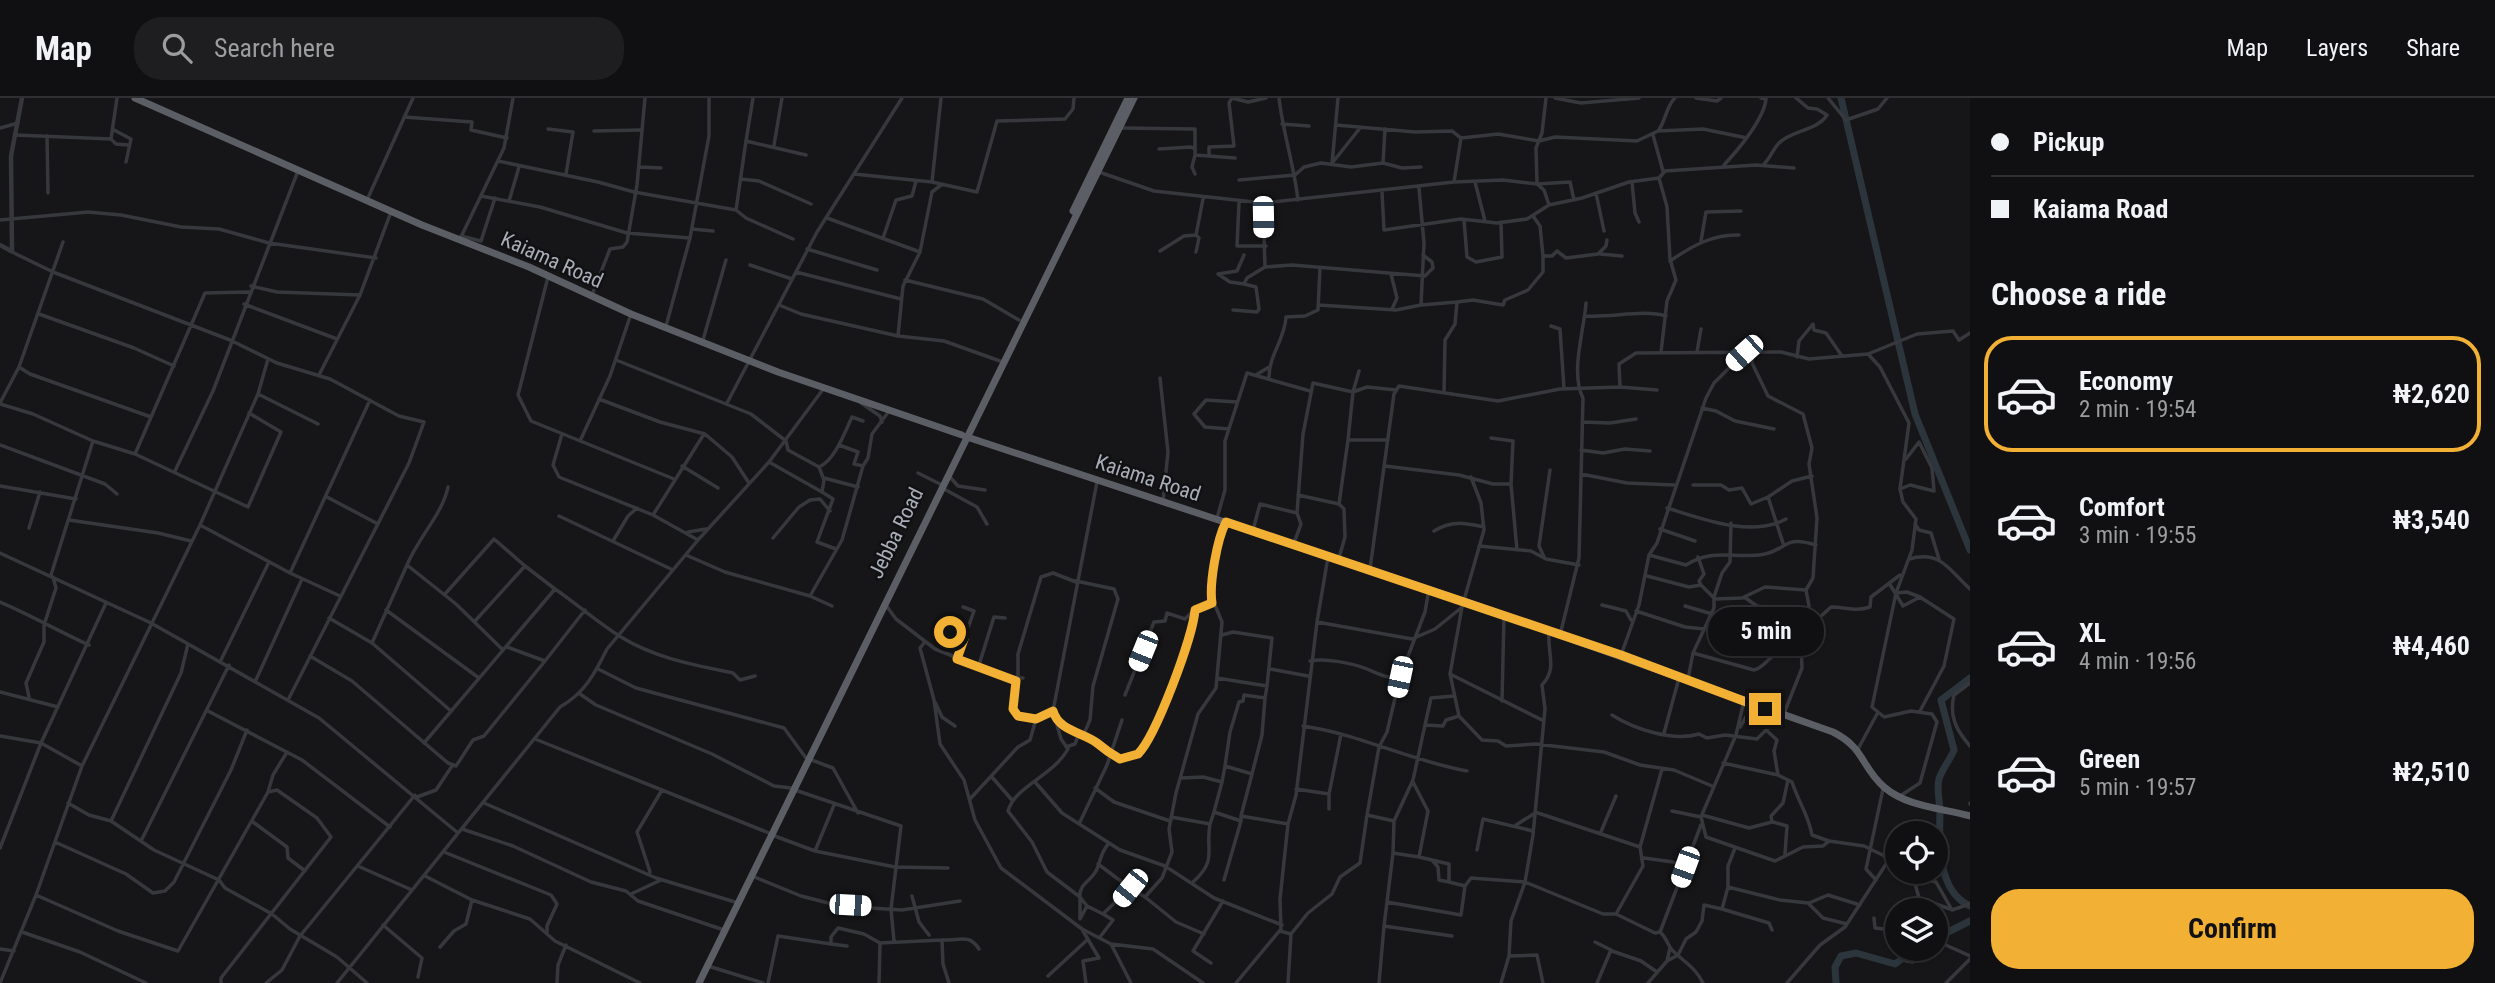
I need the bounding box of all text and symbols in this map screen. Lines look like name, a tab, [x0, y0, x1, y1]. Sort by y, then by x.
search box	[134, 17, 624, 80]
text: Map	[35, 29, 92, 68]
icon: search	[158, 29, 196, 67]
text: Search here	[214, 33, 335, 63]
text: Map	[2227, 34, 2268, 62]
text: Layers	[2306, 34, 2368, 62]
text: Share	[2406, 34, 2460, 62]
text: Pickup	[2033, 127, 2104, 157]
text: Kaiama Road	[2033, 194, 2168, 224]
car	[1253, 196, 1274, 238]
street label: Kaiama Road	[497, 227, 607, 293]
text: Choose a ride	[1991, 275, 2166, 313]
car	[1722, 331, 1767, 375]
icon: car	[1995, 363, 2058, 426]
text: Economy	[2079, 366, 2173, 396]
text: ₦2,620	[2393, 379, 2470, 409]
text: 2 min · 19:54	[2079, 396, 2196, 423]
street label: Kaiama Road	[1092, 450, 1204, 506]
street label: Jebba Road	[864, 484, 928, 582]
icon: car	[1995, 489, 2058, 552]
text: Comfort	[2079, 492, 2165, 522]
text: ₦3,540	[2393, 505, 2470, 535]
text: 3 min · 19:55	[2079, 522, 2196, 549]
callout: 5 min	[1707, 608, 1823, 656]
icon: car	[1995, 615, 2058, 678]
route start	[934, 616, 966, 648]
text: 5 min	[1740, 618, 1792, 645]
text: XL	[2079, 618, 2106, 648]
car	[1126, 628, 1161, 674]
text: ₦4,460	[2393, 631, 2470, 661]
text: 4 min · 19:56	[2079, 648, 2196, 675]
car	[1386, 654, 1415, 700]
route end	[1749, 693, 1781, 725]
icon: car	[1995, 741, 2058, 804]
text: Green	[2079, 744, 2140, 774]
text: ₦2,510	[2393, 757, 2470, 787]
text: 5 min · 19:57	[2079, 774, 2196, 801]
map controls	[1885, 821, 1948, 961]
button: locate	[1885, 821, 1948, 884]
car	[1668, 844, 1703, 890]
car	[1109, 865, 1152, 911]
button: Confirm	[1991, 889, 2474, 969]
car	[829, 893, 872, 917]
button: layers	[1885, 898, 1948, 961]

